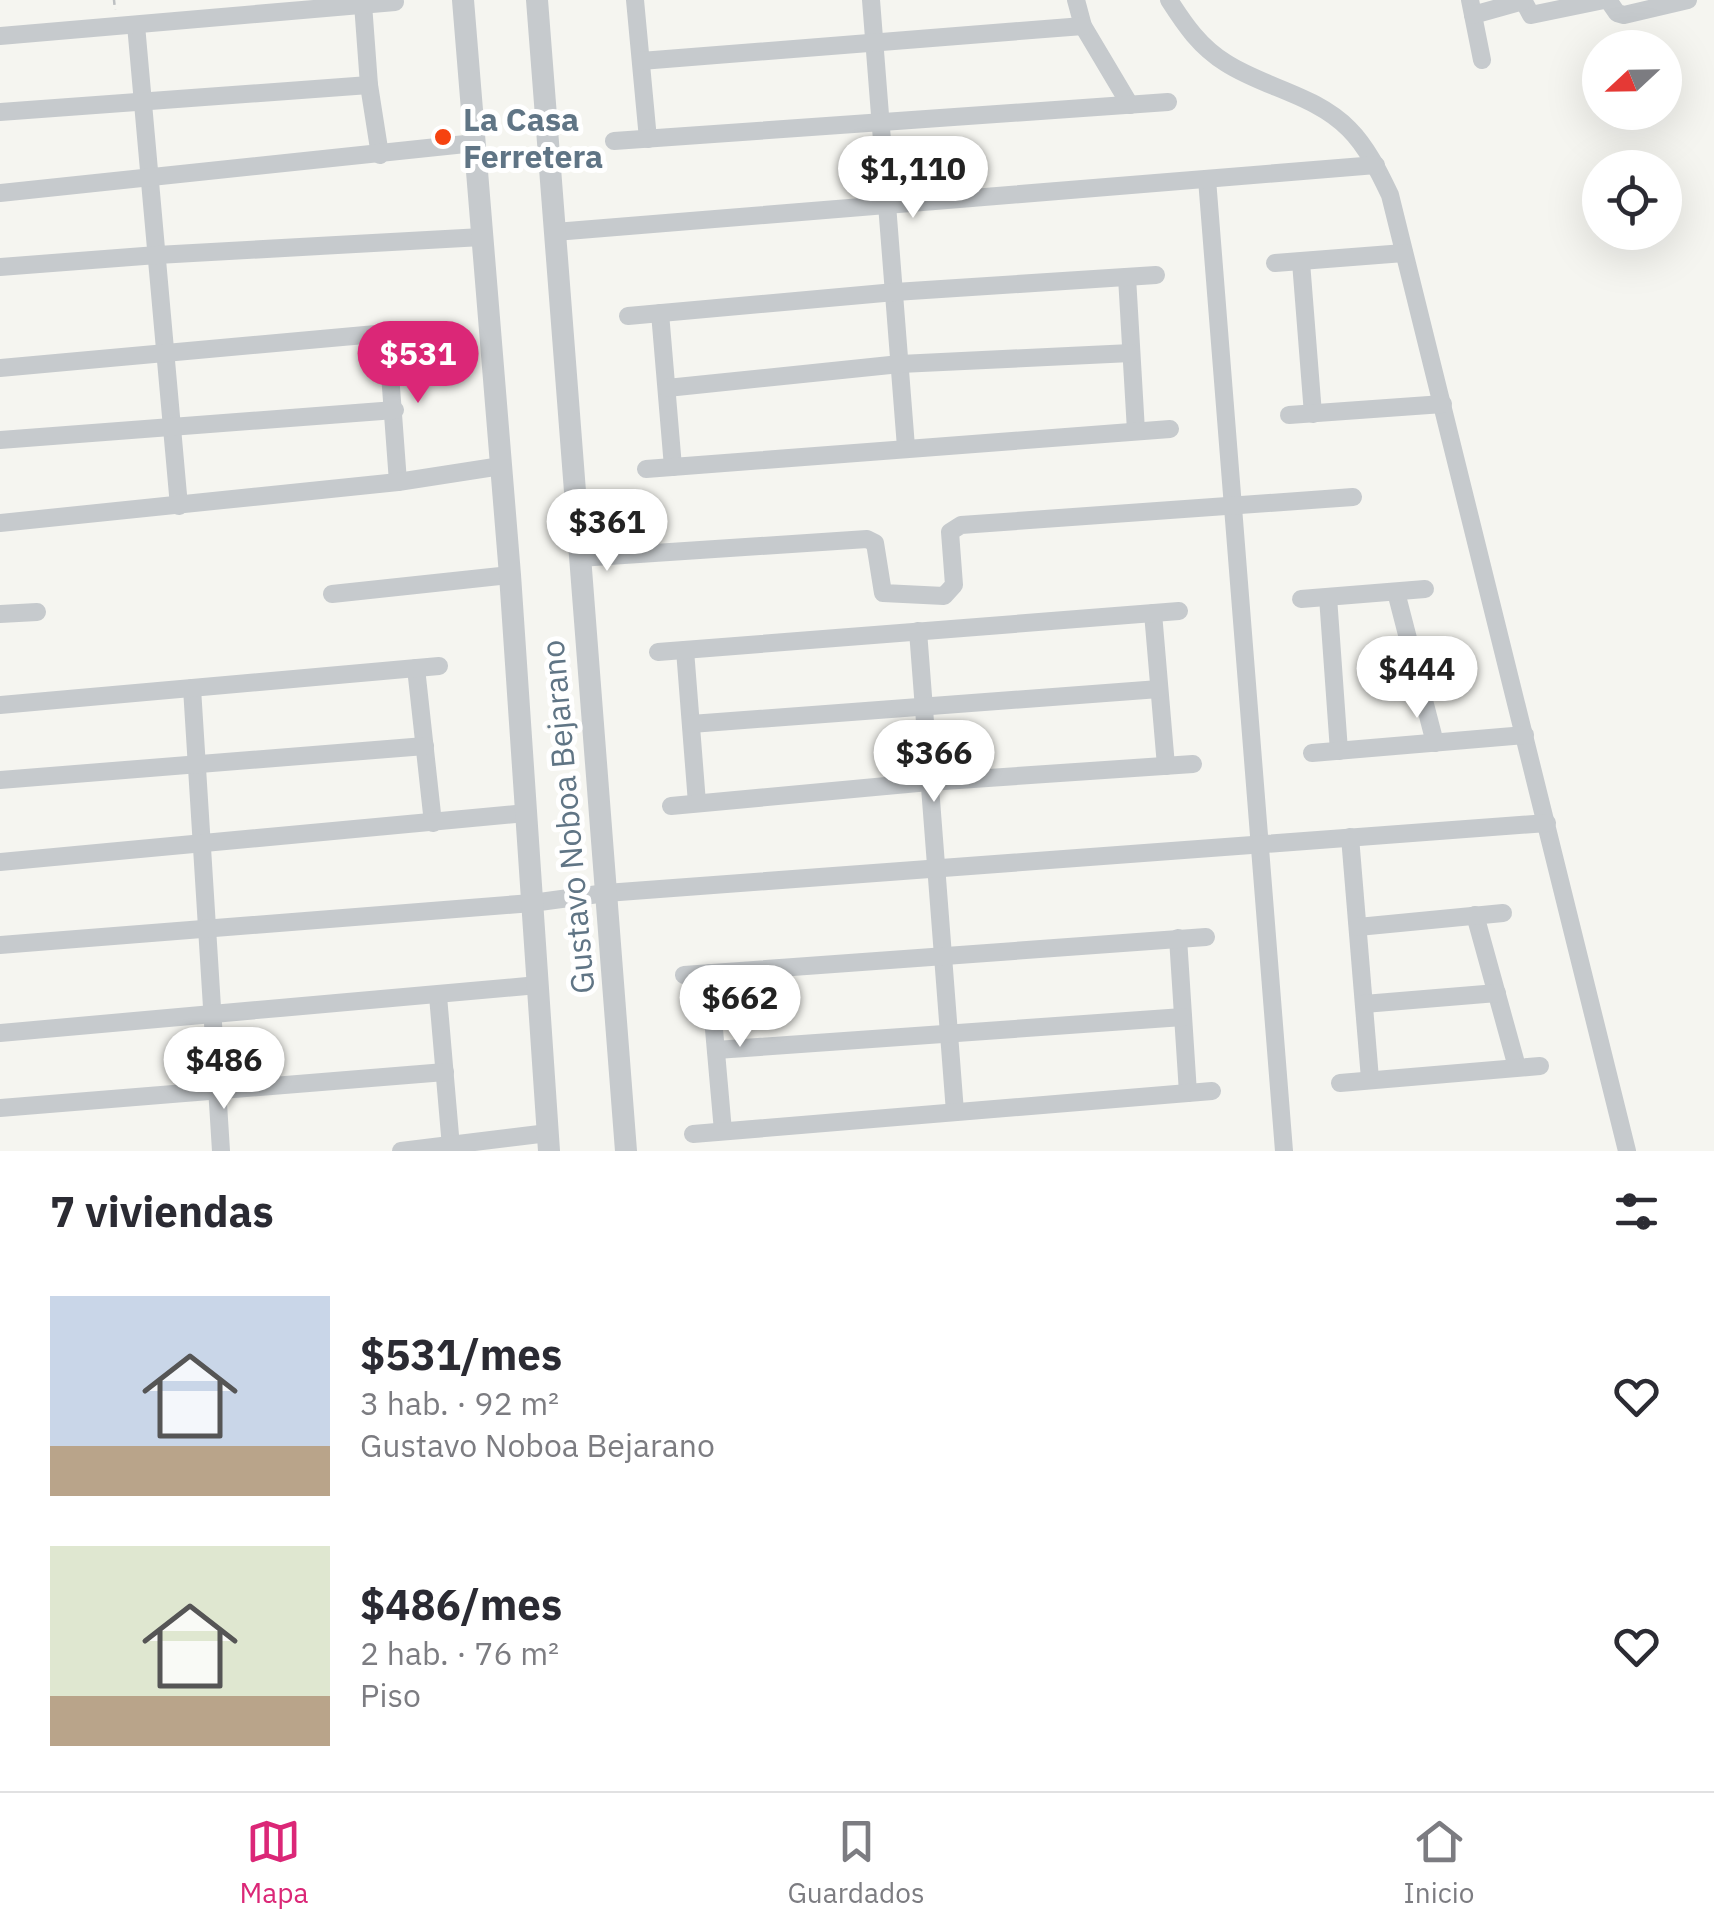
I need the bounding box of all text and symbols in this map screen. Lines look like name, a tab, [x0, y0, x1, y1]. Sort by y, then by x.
north arrow	[1582, 30, 1682, 130]
map controls	[1582, 30, 1682, 250]
place label: La Casa Ferretera	[463, 98, 603, 177]
marker: La Casa Ferretera	[432, 126, 454, 148]
pin: $1,110	[832, 136, 994, 221]
text: $1,110	[860, 147, 966, 189]
button: locate	[1582, 150, 1682, 250]
pin: $531	[359, 321, 477, 406]
text: $531	[380, 332, 456, 374]
pin: $361	[548, 489, 666, 574]
text: $361	[569, 500, 645, 542]
pin: $444	[1358, 636, 1476, 721]
street label: Gustavo Noboa Bejarano	[531, 638, 603, 996]
text: $444	[1379, 647, 1455, 689]
pin: $366	[875, 720, 993, 805]
text: $366	[896, 731, 972, 773]
pin: $662	[681, 965, 799, 1050]
text: $662	[702, 976, 778, 1018]
pin: $486	[165, 1027, 283, 1112]
text: $486	[186, 1038, 262, 1080]
text: 7 viviendas	[50, 1184, 274, 1239]
icon: filters	[1609, 1184, 1664, 1239]
text: $531/mes	[360, 1327, 562, 1382]
icon: home	[130, 1336, 250, 1456]
icon: heart	[1609, 1369, 1664, 1424]
text: 3 hab. · 92 m²	[360, 1382, 559, 1424]
text: Gustavo Noboa Bejarano	[360, 1424, 715, 1466]
text: $486/mes	[360, 1577, 562, 1632]
icon: home	[130, 1586, 250, 1706]
icon: heart	[1609, 1619, 1664, 1674]
text: 2 hab. · 76 m²	[360, 1632, 559, 1674]
text: Piso	[360, 1674, 421, 1716]
tab: Mapa	[240, 1814, 308, 1911]
tab: Guardados	[787, 1814, 925, 1911]
tab: Inicio	[1404, 1814, 1474, 1911]

